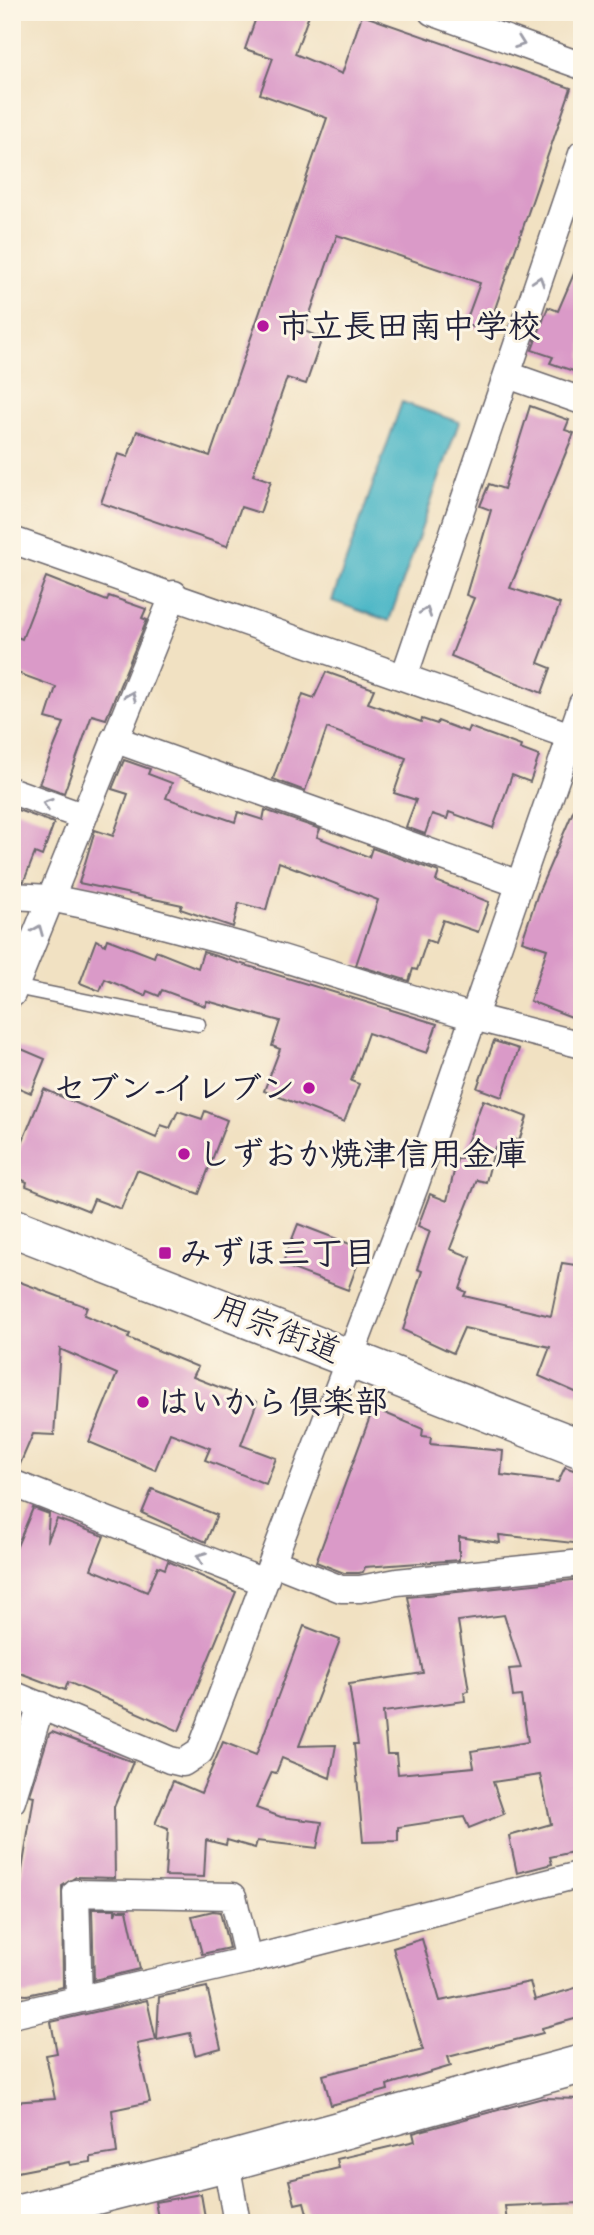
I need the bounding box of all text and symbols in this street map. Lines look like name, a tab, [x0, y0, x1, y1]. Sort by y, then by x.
one-way arrow	[513, 35, 525, 49]
one-way arrow	[531, 275, 545, 288]
place label: 市立長田南中学校	[277, 305, 541, 347]
marker: 市立長田南中学校	[255, 318, 271, 334]
one-way arrow	[418, 607, 432, 619]
one-way arrow	[123, 691, 137, 703]
one-way arrow	[42, 798, 54, 812]
one-way arrow	[29, 925, 43, 937]
place label: セブン-イレブン	[53, 1067, 295, 1109]
marker: セブン-イレブン	[301, 1080, 317, 1096]
place label: しずおか焼津信用金庫	[198, 1133, 528, 1175]
marker: しずおか焼津信用金庫	[176, 1146, 192, 1162]
place label: みずほ三丁目	[179, 1232, 376, 1274]
marker: みずほ三丁目	[157, 1245, 173, 1261]
street label: 用宗街道	[209, 1286, 347, 1372]
place label: はいから倶楽部	[157, 1381, 388, 1423]
marker: はいから倶楽部	[135, 1394, 151, 1410]
one-way arrow	[195, 1551, 207, 1565]

